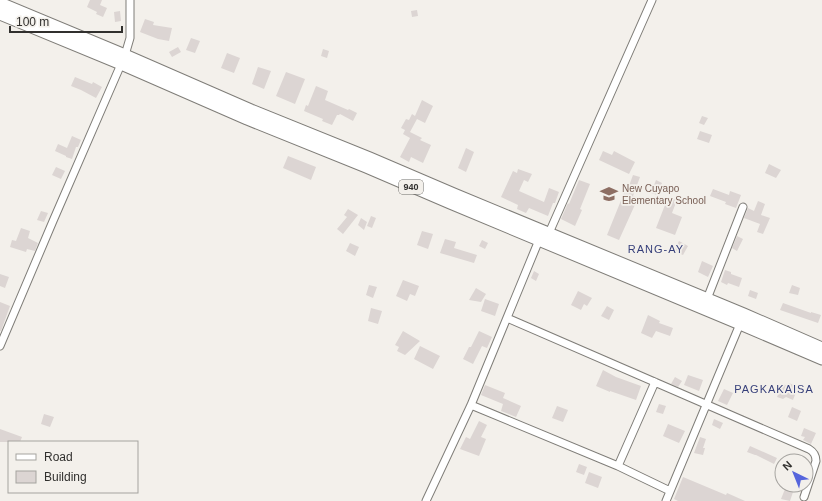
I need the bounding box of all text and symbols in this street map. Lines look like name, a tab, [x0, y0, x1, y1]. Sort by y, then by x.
scale bar	[10, 8, 122, 34]
text: 100 m	[16, 15, 49, 29]
road number: 940	[399, 180, 423, 194]
place label: New Cuyapo Elementary School	[622, 183, 706, 206]
school or university icon: New Cuyapo Elementary School	[599, 184, 619, 204]
district label: RANG-AY	[628, 243, 684, 255]
district label: PAGKAKAISA	[734, 383, 814, 395]
legend	[8, 441, 138, 493]
text: Road	[44, 450, 73, 464]
north arrow	[774, 453, 814, 493]
text: N	[780, 459, 794, 473]
text: Building	[44, 470, 87, 484]

